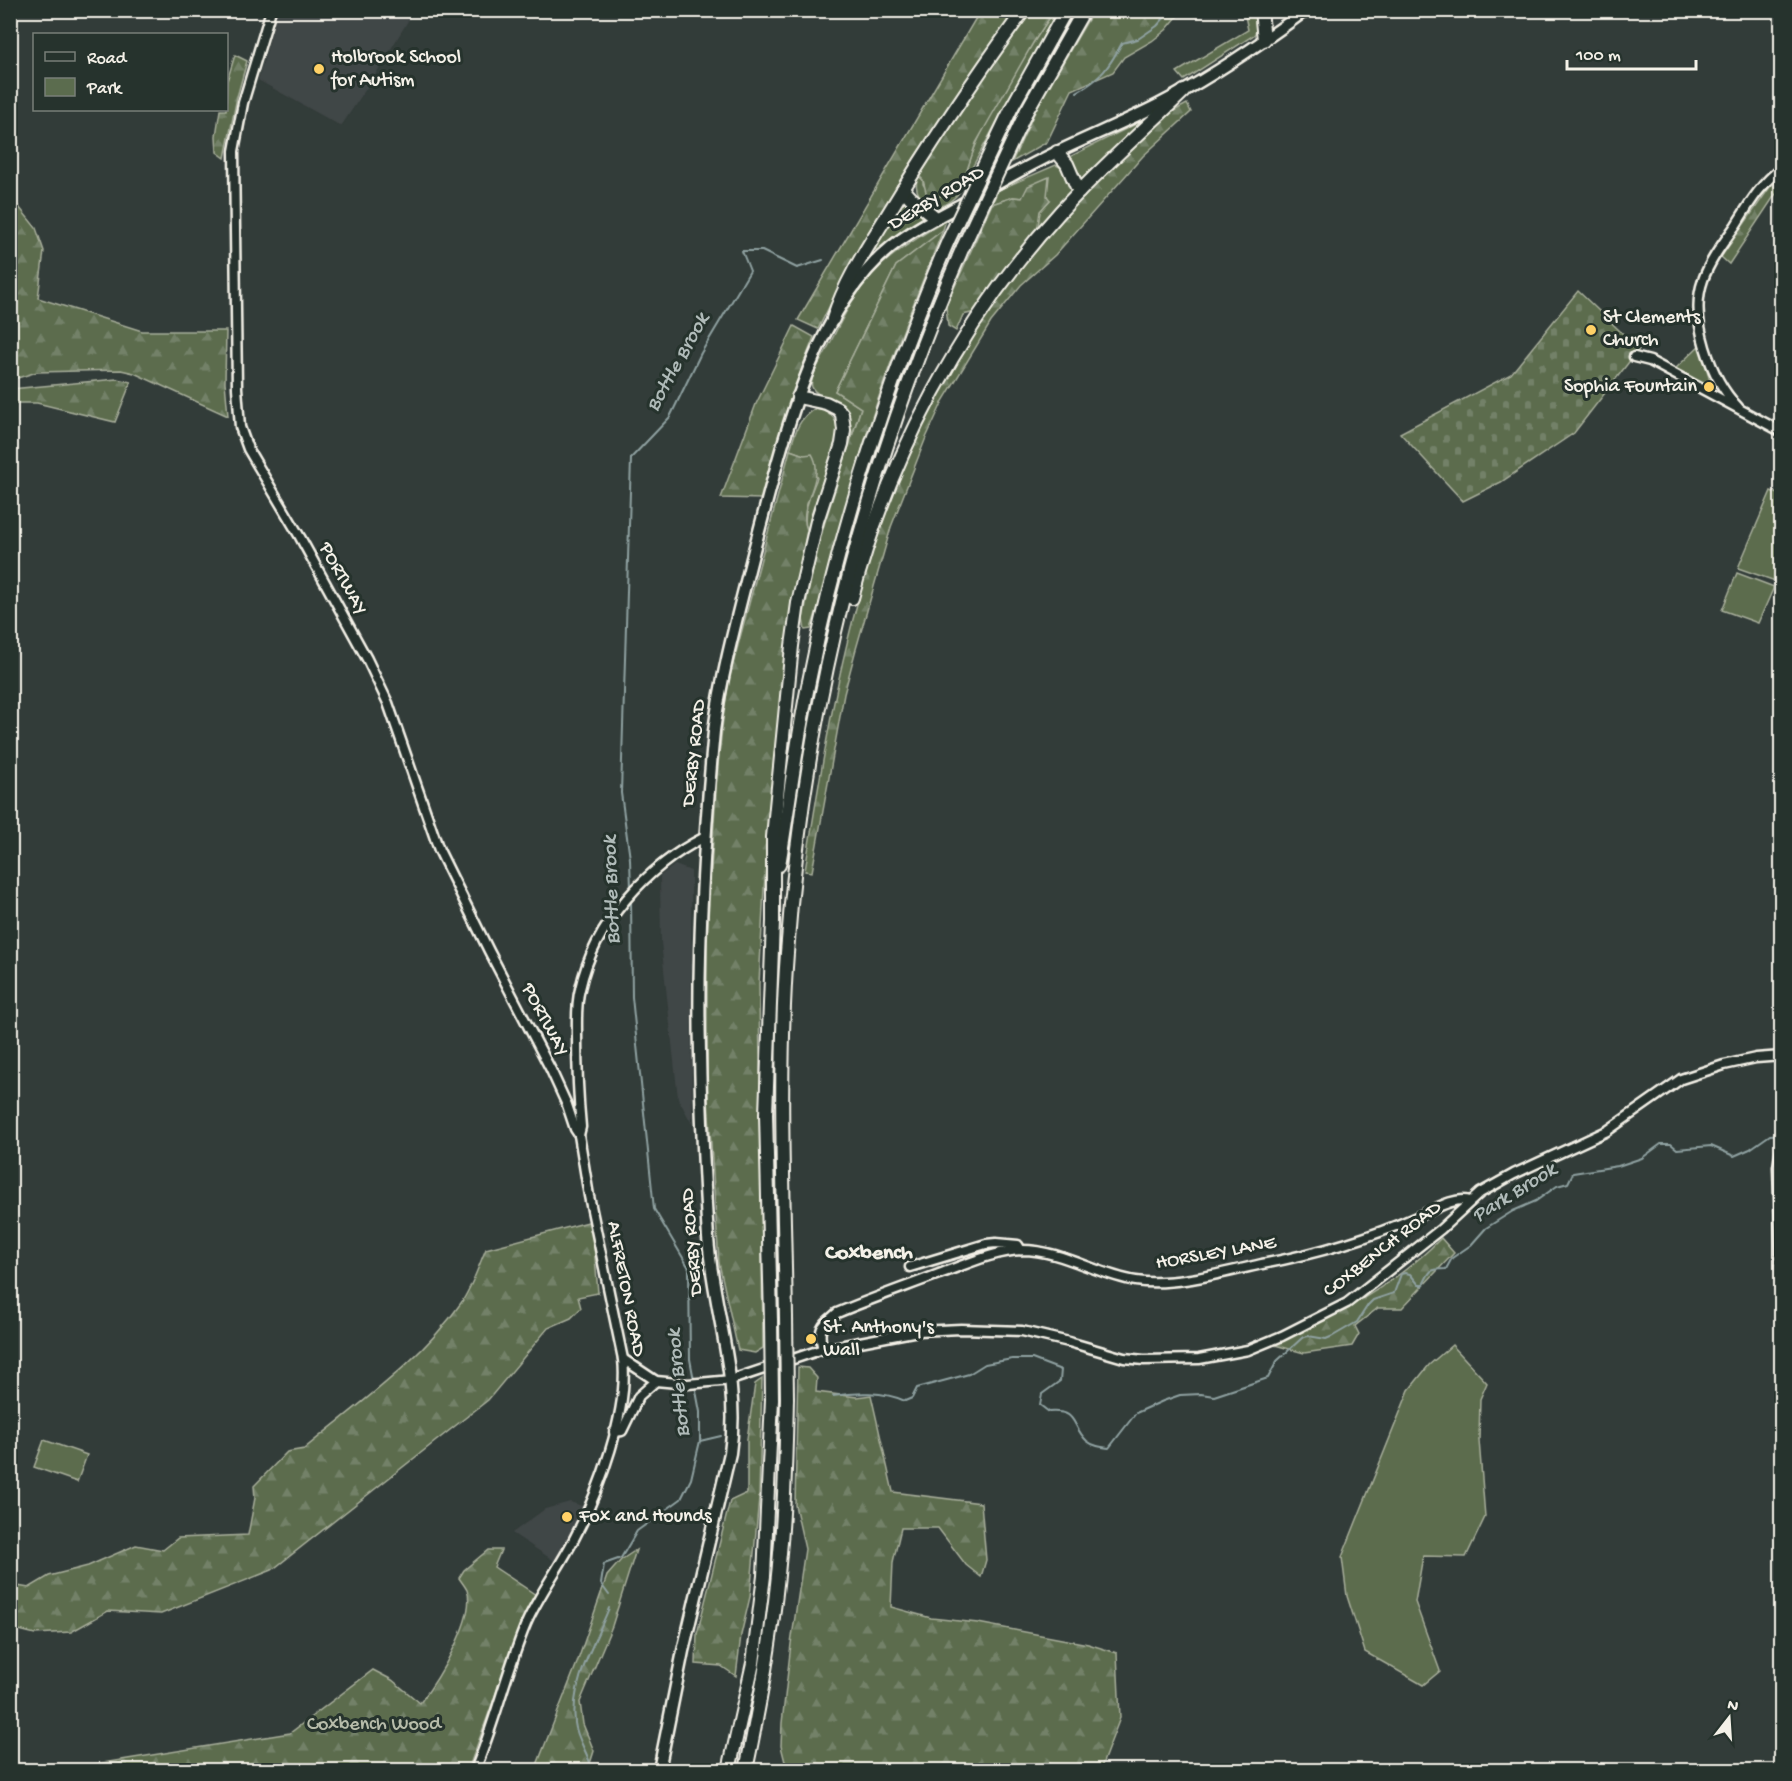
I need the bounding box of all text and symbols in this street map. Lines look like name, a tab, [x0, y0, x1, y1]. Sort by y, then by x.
legend	[33, 33, 228, 111]
scale bar	[1567, 33, 1696, 71]
text: 100 m	[1575, 46, 1621, 67]
place label: Holbrook School for Autism	[330, 47, 461, 93]
text: Road	[87, 49, 128, 70]
marker: Holbrook School for Autism	[312, 62, 326, 76]
text: Park	[86, 79, 123, 100]
street label: DERBY ROAD	[883, 161, 990, 238]
water label: Bottle Brook	[642, 307, 718, 417]
place label: St Clements Church	[1603, 307, 1701, 353]
marker: St Clements Church	[1584, 323, 1598, 337]
place label: Sophia Fountain	[1564, 376, 1697, 399]
marker: Sophia Fountain	[1702, 380, 1716, 394]
street label: PORTWAY	[312, 538, 371, 619]
street label: DERBY ROAD	[678, 697, 712, 810]
water label: Bottle Brook	[599, 833, 627, 945]
street label: PORTWAY	[515, 979, 573, 1060]
water label: Park Brook	[1468, 1157, 1564, 1230]
street label: DERBY ROAD	[677, 1186, 709, 1299]
street label: COXBENCH ROAD	[1319, 1196, 1447, 1303]
street label: ALFRETON ROAD	[601, 1219, 650, 1359]
street label: HORSLEY LANE	[1154, 1232, 1279, 1276]
district label: Coxbench	[824, 1241, 913, 1267]
place label: St. Anthony's Wall	[823, 1317, 934, 1363]
water label: Bottle Brook	[663, 1325, 697, 1438]
marker: St. Anthony's Wall	[804, 1332, 818, 1346]
place label: Fox and Hounds	[578, 1506, 712, 1529]
marker: Fox and Hounds	[560, 1510, 574, 1524]
north arrow	[1699, 1688, 1759, 1748]
text: N	[1725, 1696, 1741, 1718]
park label: Coxbench Wood	[307, 1714, 443, 1737]

